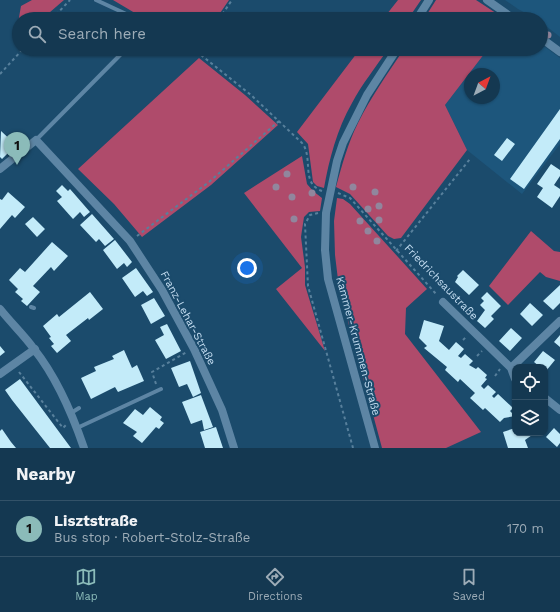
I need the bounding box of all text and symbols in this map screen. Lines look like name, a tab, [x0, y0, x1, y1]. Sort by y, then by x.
search box	[12, 12, 548, 56]
icon: search	[26, 23, 48, 45]
text: Search here	[58, 25, 146, 43]
north arrow	[464, 68, 500, 104]
pin: 1	[4, 132, 30, 165]
street label: Friedrichsaustraße	[402, 241, 480, 323]
your location	[237, 258, 257, 278]
street label: Franz-Lehar-Straße	[158, 269, 218, 367]
street label: Kammer-Krummen-Straße	[333, 275, 383, 417]
map controls	[512, 364, 548, 436]
button: locate	[512, 364, 548, 400]
button: layers	[512, 400, 548, 436]
text: Nearby	[16, 464, 75, 484]
text: Lisztstraße	[54, 512, 138, 530]
text: 1	[26, 521, 32, 536]
text: 170 m	[507, 521, 544, 536]
text: Bus stop · Robert-Stolz-Straße	[54, 530, 250, 545]
tab: Map	[75, 566, 98, 603]
tab: Directions	[248, 566, 302, 603]
tab: Saved	[453, 566, 485, 603]

